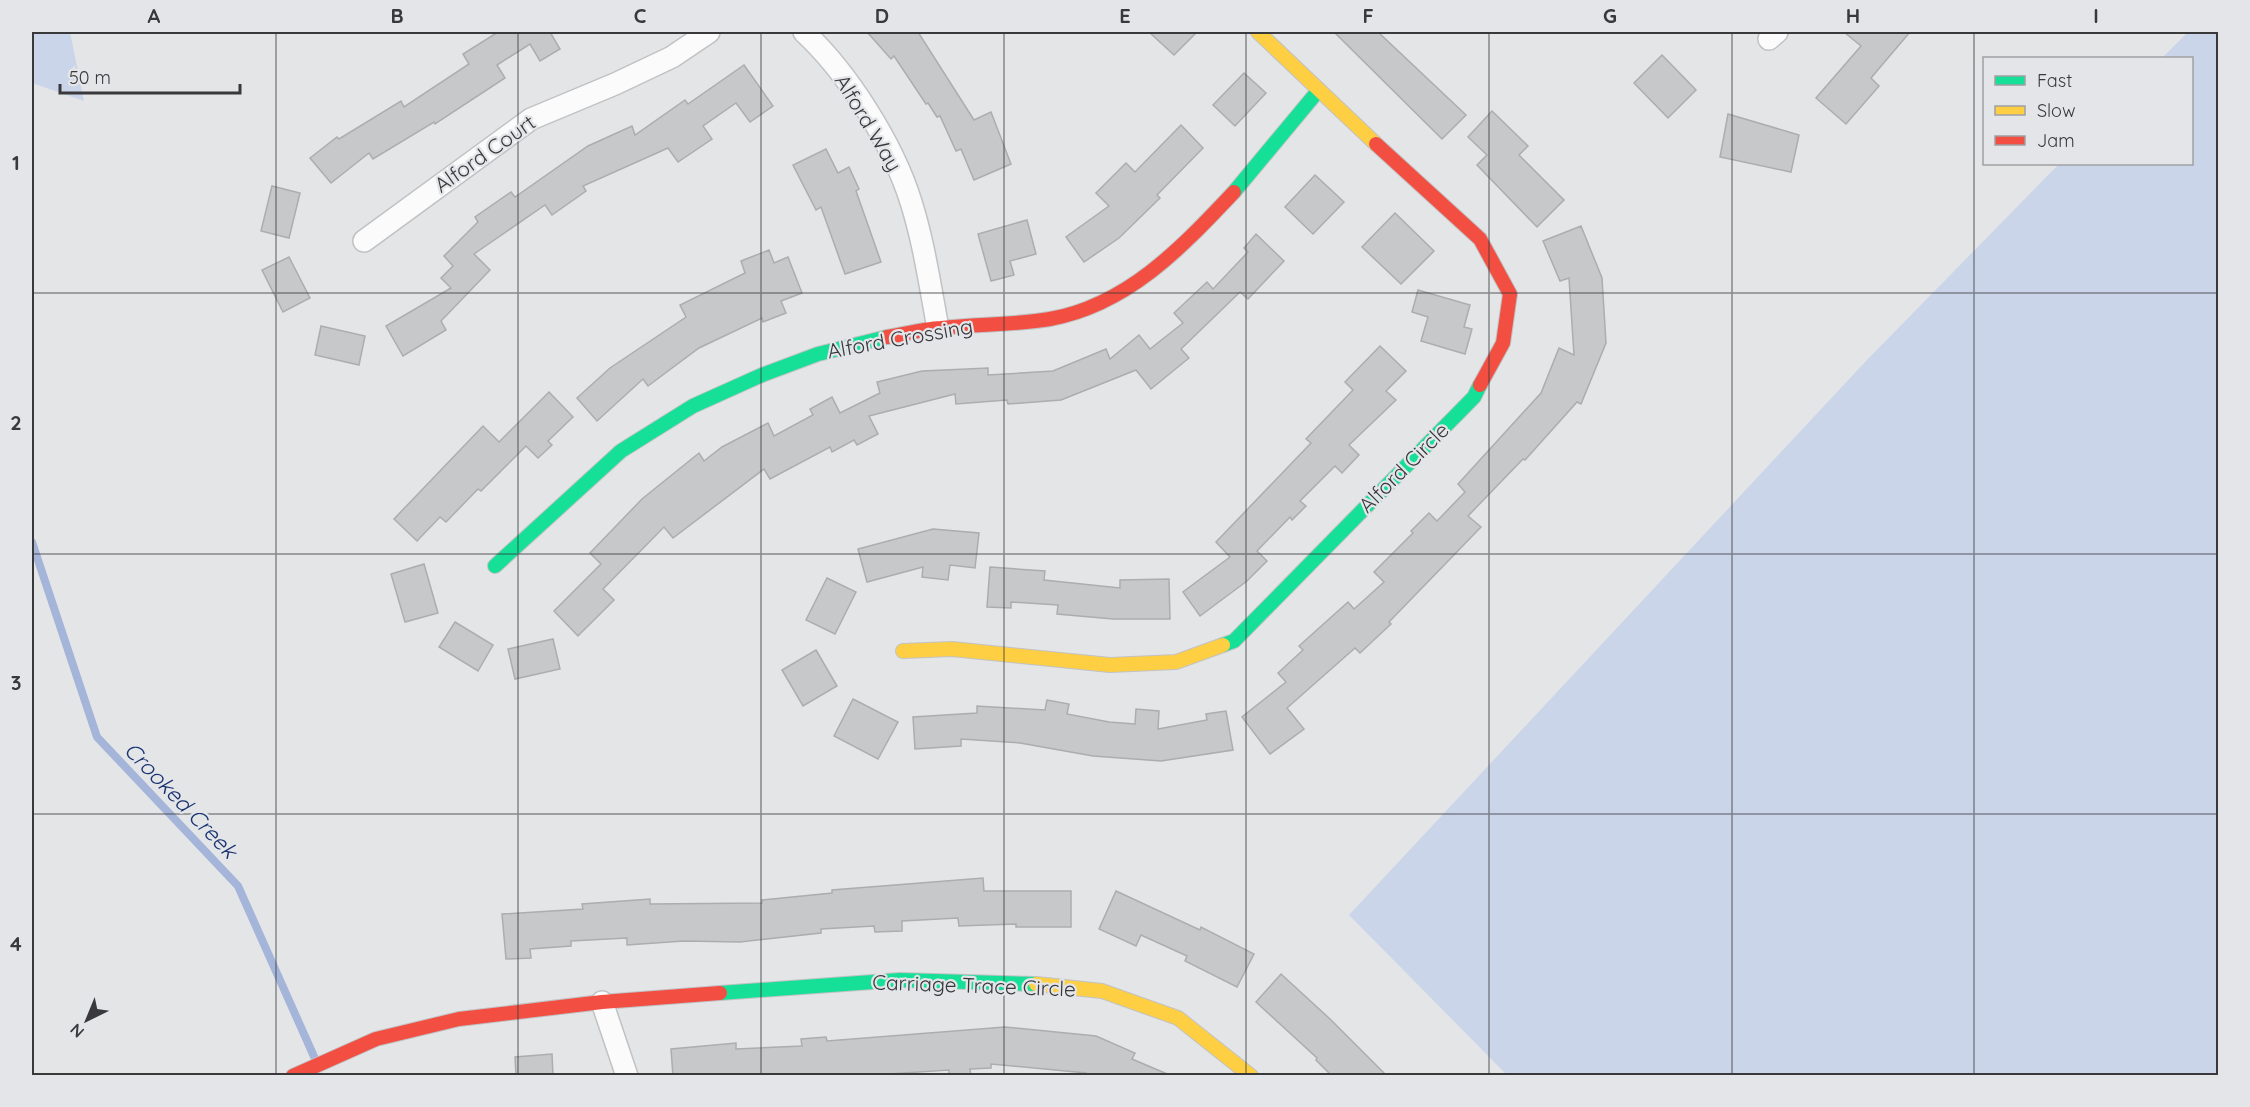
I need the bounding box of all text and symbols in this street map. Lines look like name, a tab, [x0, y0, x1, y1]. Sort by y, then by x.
text: A	[148, 3, 161, 28]
text: B	[390, 3, 404, 28]
text: C	[634, 3, 647, 28]
text: D	[875, 3, 889, 28]
text: E	[1119, 3, 1131, 28]
text: F	[1362, 3, 1374, 28]
text: G	[1603, 3, 1617, 28]
text: H	[1846, 3, 1860, 28]
text: I	[2093, 3, 2099, 28]
scale bar	[60, 57, 240, 95]
legend	[1983, 57, 2193, 165]
text: 50 m	[69, 66, 111, 89]
street label: Alford Way	[830, 69, 908, 176]
text: Fast	[2037, 69, 2072, 92]
text: Slow	[2037, 99, 2075, 122]
street label: Alford Court	[429, 109, 540, 198]
text: Jam	[2037, 129, 2075, 152]
text: 1	[12, 150, 20, 175]
street label: Alford Crossing	[825, 312, 975, 364]
text: 2	[10, 410, 22, 435]
street label: Alford Circle	[1353, 417, 1454, 518]
text: 3	[11, 670, 21, 695]
water label: Crooked Creek	[118, 736, 245, 866]
text: 4	[10, 931, 22, 956]
street label: Carriage Trace Circle	[872, 968, 1076, 1002]
north arrow	[57, 990, 117, 1050]
text: N	[66, 1020, 88, 1042]

